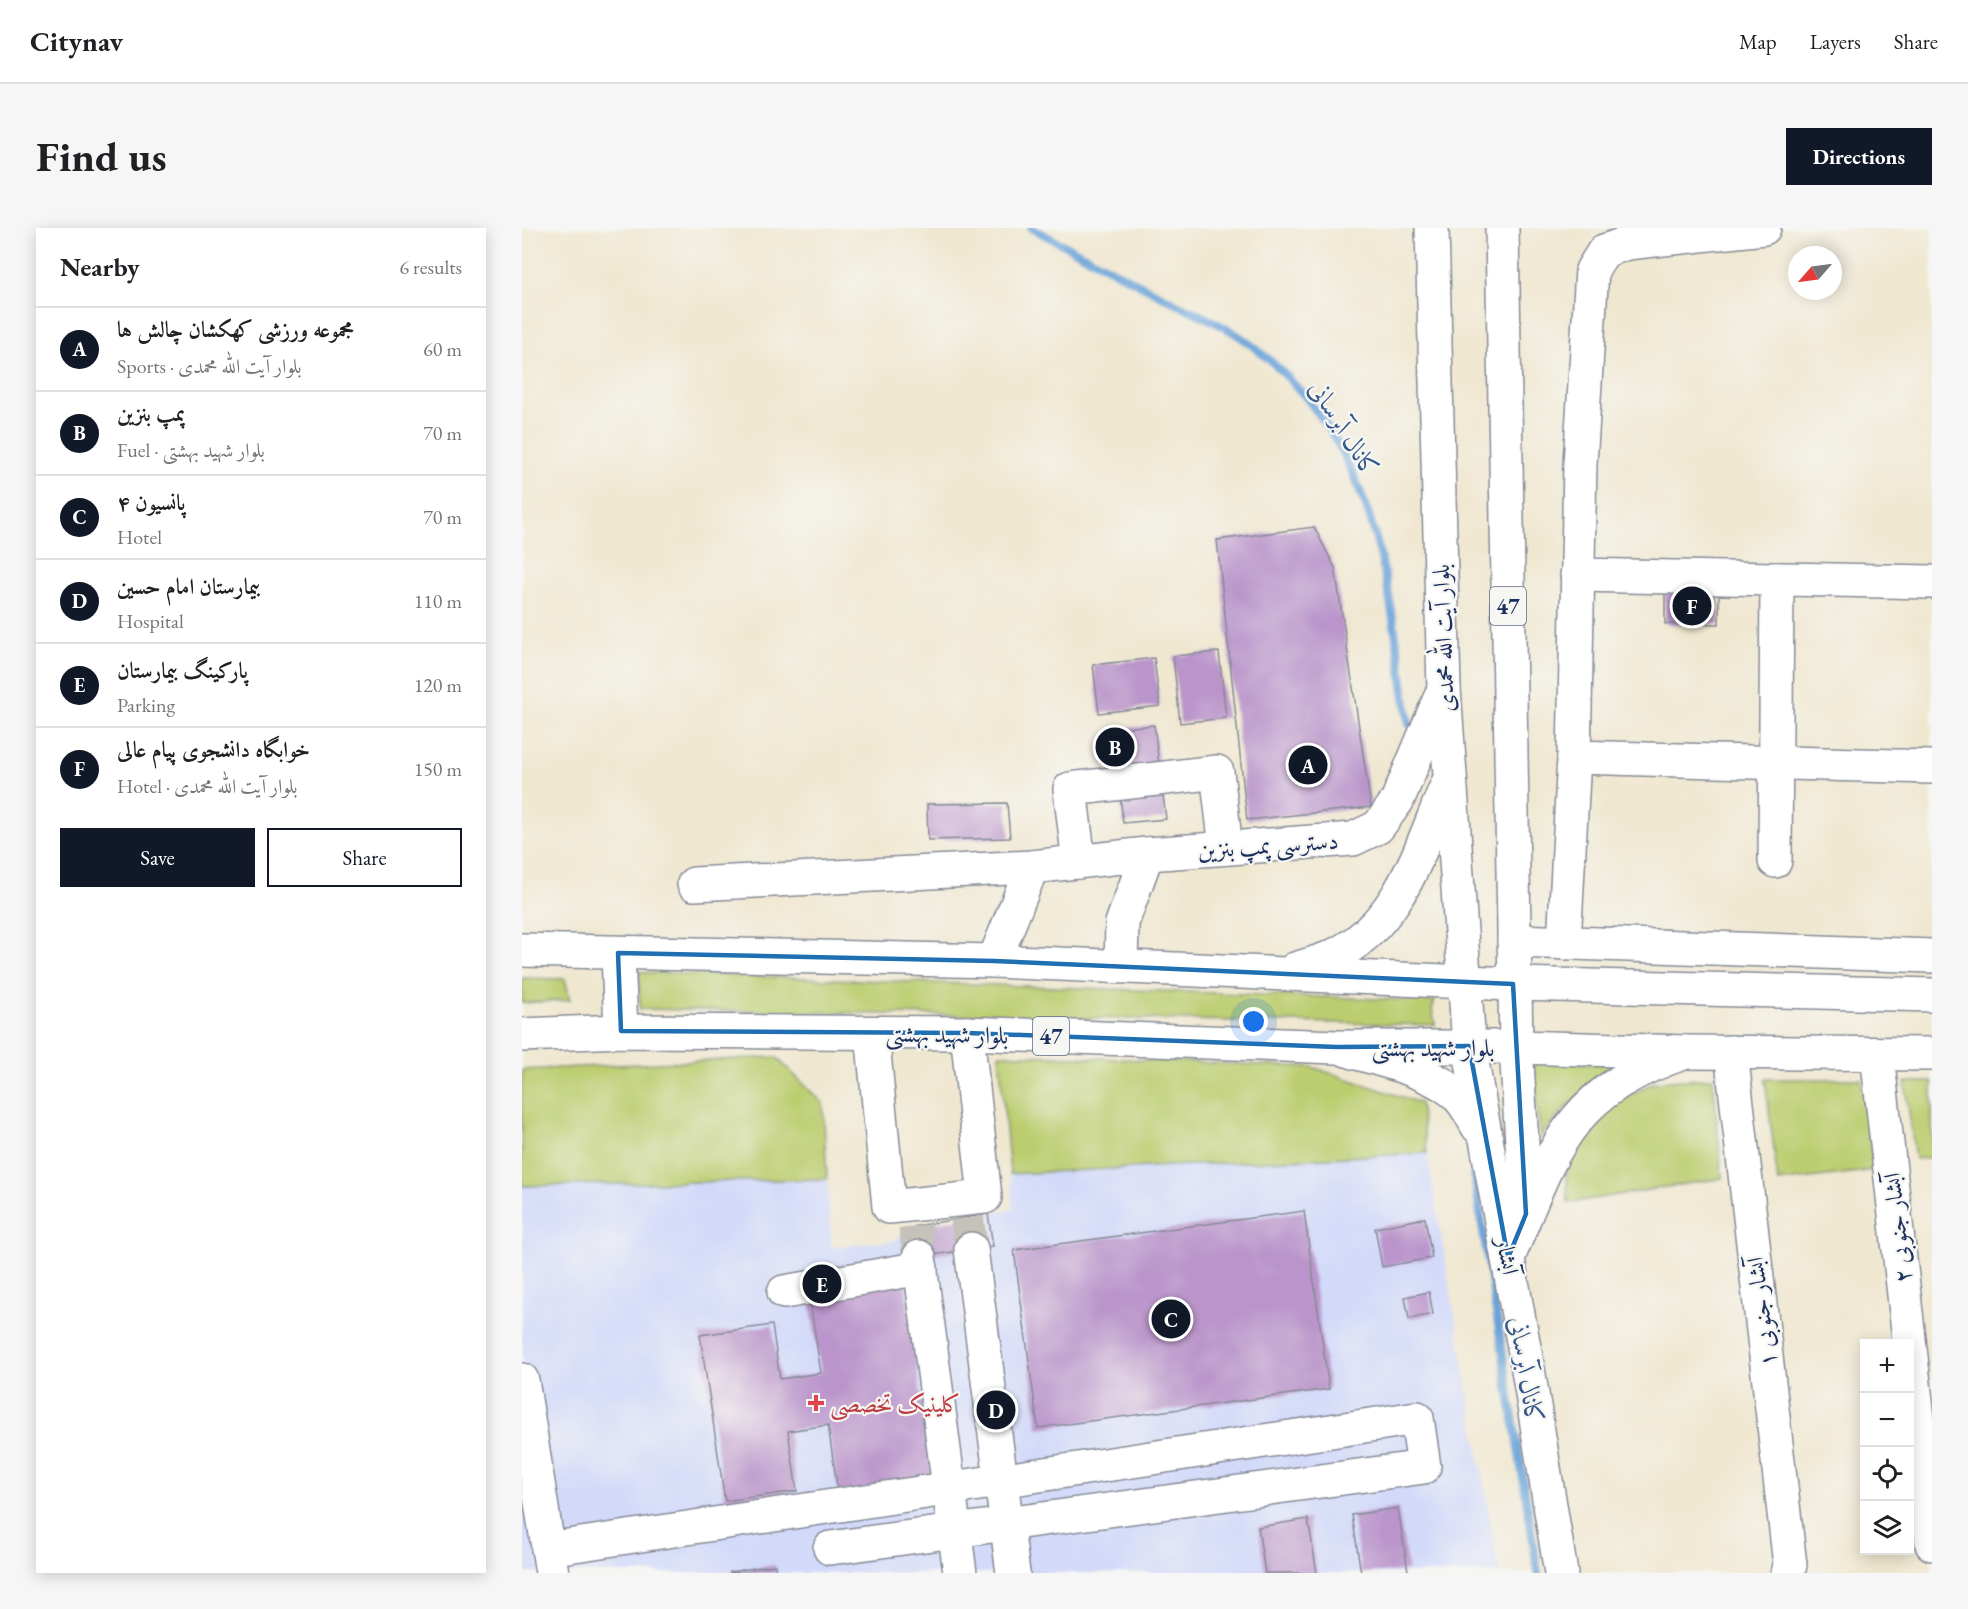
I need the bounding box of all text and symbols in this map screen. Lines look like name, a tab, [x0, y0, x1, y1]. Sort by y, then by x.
text: Citynav	[30, 23, 123, 59]
text: Map	[1739, 28, 1777, 55]
text: Layers	[1810, 28, 1861, 55]
text: Share	[1894, 28, 1938, 55]
button: Directions	[1786, 128, 1932, 185]
text: Find us	[36, 129, 167, 184]
north arrow	[1788, 246, 1842, 300]
text: Nearby	[60, 250, 140, 284]
text: 6 results	[399, 254, 462, 280]
text: مجموعه ورزشی کهکشان چالش ها	[117, 315, 354, 344]
text: A	[72, 336, 87, 362]
text: 60 m	[423, 336, 462, 362]
text: Sports · بلوار آیت الله محمدی	[117, 353, 302, 379]
water label: کانال آبرسانی	[1302, 373, 1388, 485]
text: پمپ بنزین	[117, 399, 185, 428]
text: B	[73, 420, 86, 446]
text: 70 m	[423, 420, 462, 446]
text: Fuel · بلوار شهید بهشتی	[117, 437, 265, 463]
text: پانسیون ۴	[117, 488, 186, 517]
text: C	[72, 504, 87, 530]
text: 70 m	[423, 504, 462, 530]
text: Hotel	[117, 524, 162, 550]
street label: بلوار آیت الله محمدی	[1422, 563, 1461, 713]
text: بیمارستان امام حسین	[117, 572, 260, 601]
pin: F	[1672, 584, 1712, 628]
road number: 47	[1490, 587, 1526, 625]
text: D	[72, 588, 87, 614]
text: 110 m	[414, 588, 462, 614]
text: Hospital	[117, 608, 184, 634]
text: پارکینگ بیمارستان	[117, 656, 248, 685]
text: E	[74, 672, 85, 698]
text: 120 m	[414, 672, 462, 698]
text: Parking	[117, 692, 175, 718]
pin: B	[1096, 724, 1134, 770]
text: خوابگاه دانشجوی پیام عالی	[117, 735, 310, 764]
pin: A	[1288, 742, 1328, 788]
text: F	[74, 756, 85, 782]
text: 150 m	[414, 756, 462, 782]
text: Hotel · بلوار آیت الله محمدی	[117, 773, 298, 799]
street label: دسترسی پمپ بنزین	[1196, 825, 1340, 867]
button: Save	[60, 828, 255, 887]
button: Share	[267, 828, 462, 887]
your location	[1239, 1007, 1268, 1036]
street label: بلوار شهید بهشتی	[885, 1017, 1009, 1053]
road number: 47	[1033, 1017, 1069, 1055]
street label: بلوار شهید بهشتی	[1372, 1032, 1495, 1065]
street label: آبشار جنوبی ۲	[1876, 1168, 1920, 1285]
street label: آبشار	[1489, 1233, 1527, 1280]
street label: آبشار جنوبی ۱	[1739, 1252, 1785, 1369]
pin: E	[802, 1262, 842, 1306]
pin: C	[1152, 1296, 1190, 1342]
water label: کانال آبرسانی	[1502, 1314, 1552, 1428]
map controls	[1860, 1339, 1914, 1555]
button: +	[1860, 1339, 1914, 1393]
place label: کلینیک تخصصی	[830, 1388, 961, 1421]
pin: D	[976, 1388, 1016, 1432]
button: −	[1860, 1393, 1914, 1447]
marker: کلینیک تخصصی	[807, 1394, 825, 1412]
button: locate	[1860, 1447, 1914, 1501]
button: layers	[1860, 1501, 1914, 1555]

